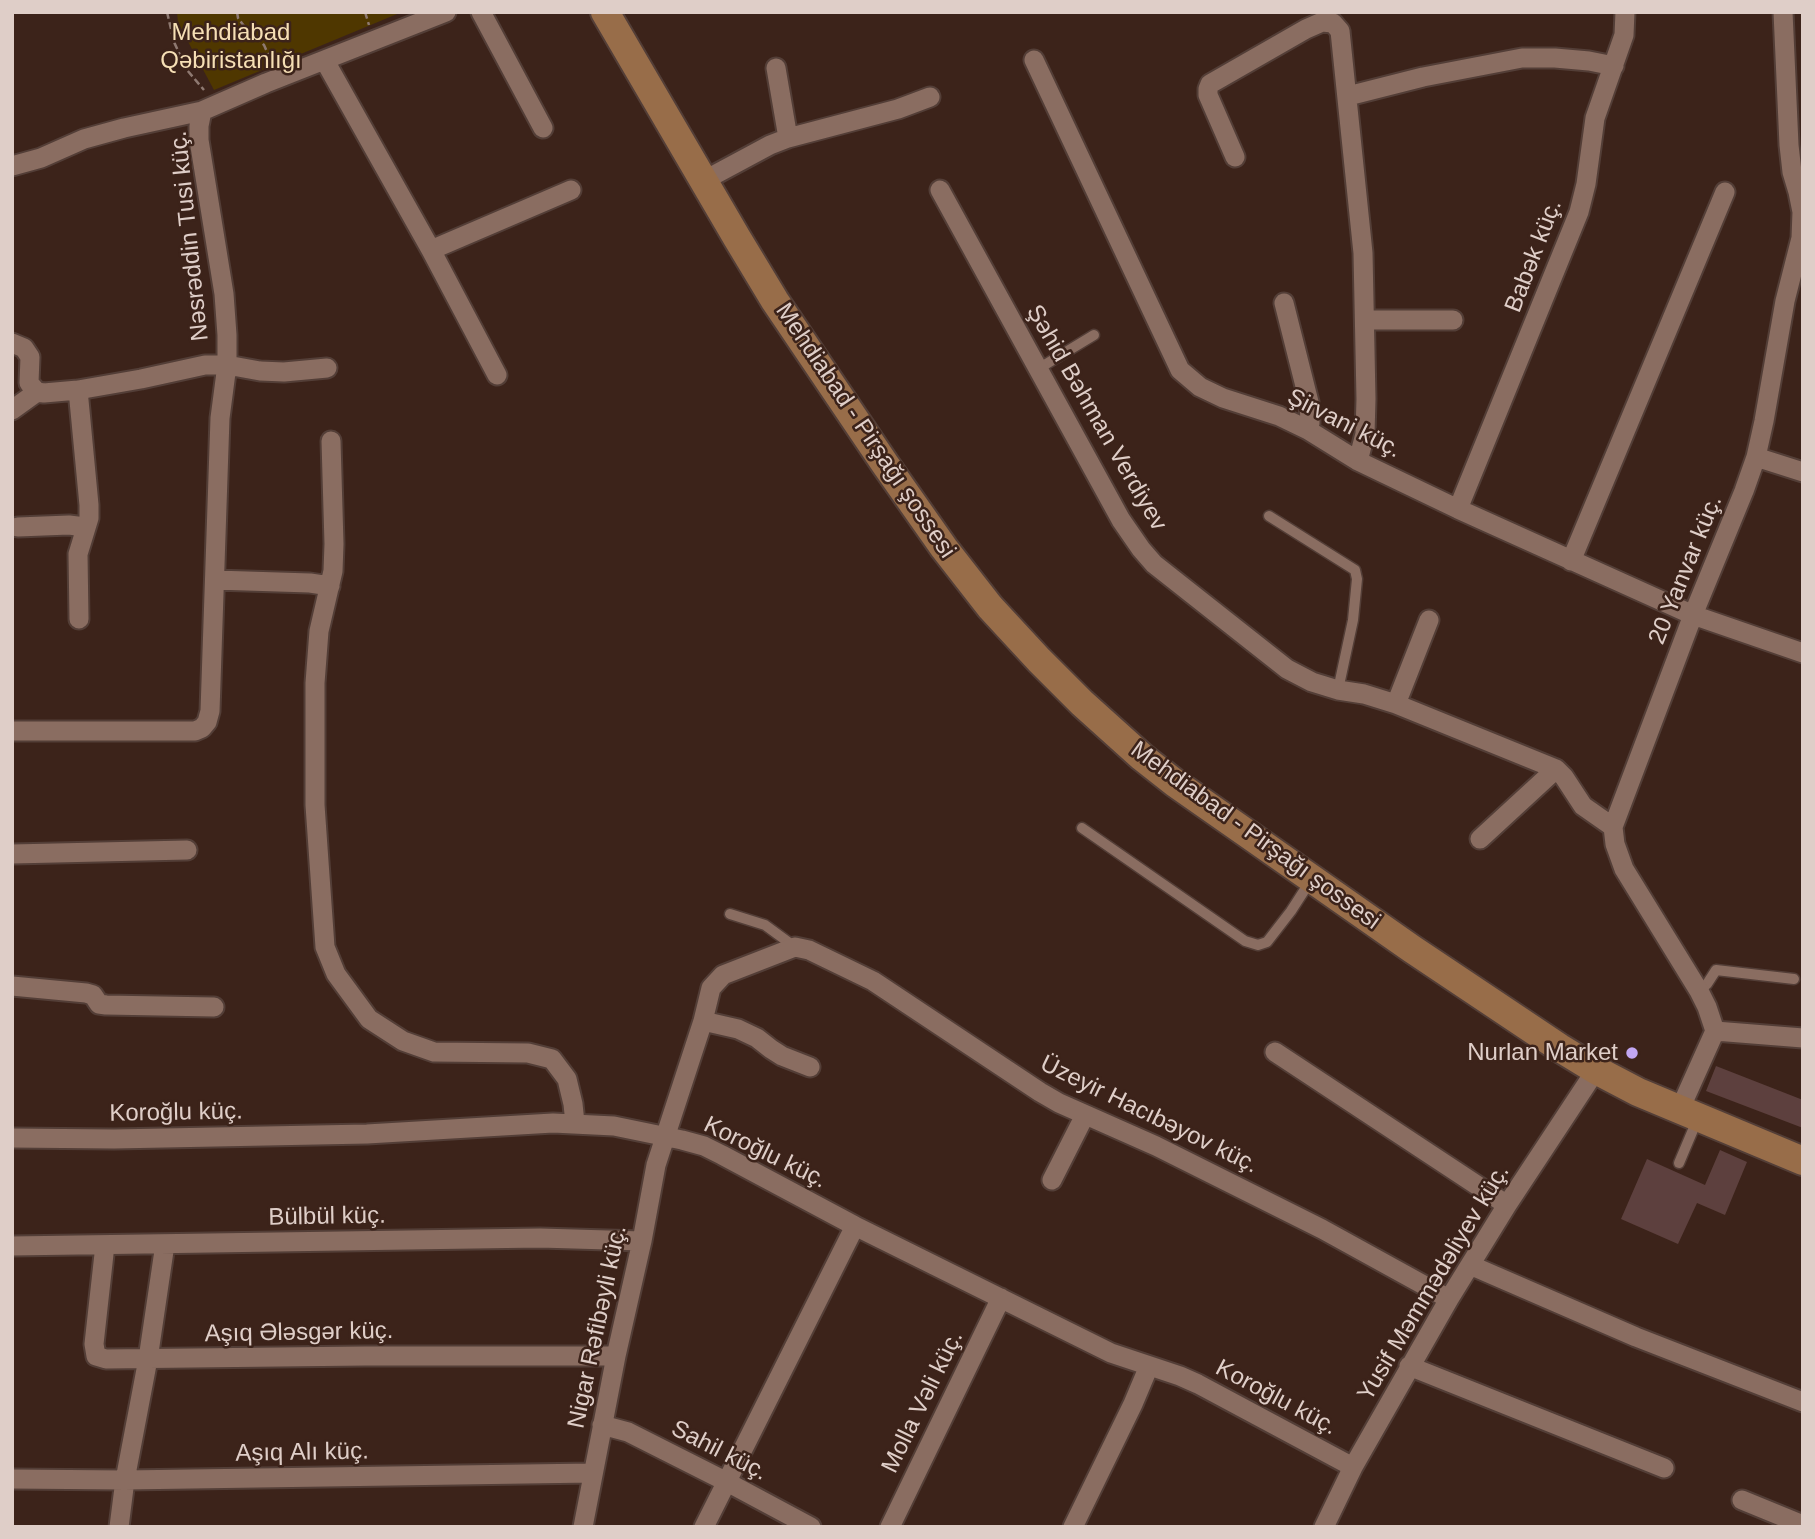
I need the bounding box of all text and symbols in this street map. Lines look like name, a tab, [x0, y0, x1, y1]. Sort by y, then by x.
park label: Mehdiabad Qəbiristanlığı	[160, 19, 302, 75]
street label: Nəsrəddin Tusi küç.	[165, 129, 215, 343]
street label: Babək küç.	[1499, 195, 1569, 317]
street label: Mehdiabad - Pirşağı şossesi	[769, 298, 961, 564]
street label: Şəhid Bəhman Verdiyev	[1019, 300, 1173, 536]
street label: Şirvani küç.	[1282, 383, 1406, 465]
street label: 20 Yanvar küç.	[1643, 491, 1729, 649]
street label: Mehdiabad - Pirşağı şossesi	[1125, 736, 1385, 936]
place label: Nurlan Market	[1467, 1039, 1618, 1067]
marker: Nurlan Market	[1624, 1045, 1640, 1061]
street label: Üzeyir Hacıbəyov küç.	[1035, 1050, 1263, 1180]
street label: Koroğlu küç.	[109, 1097, 243, 1129]
street label: Koroğlu küç.	[699, 1111, 831, 1195]
street label: Yusif Məmmədəliyev küç.	[1352, 1160, 1516, 1406]
street label: Bülbül küç.	[268, 1202, 386, 1232]
street label: Nigar Rəfibəyli küç.	[562, 1223, 634, 1431]
street label: Aşıq Ələsgər küç.	[204, 1317, 394, 1349]
street label: Molla Vəli küç.	[876, 1326, 970, 1478]
street label: Koroğlu küç.	[1210, 1354, 1342, 1442]
street label: Sahil küç.	[666, 1415, 772, 1487]
street label: Aşıq Alı küç.	[235, 1437, 369, 1469]

